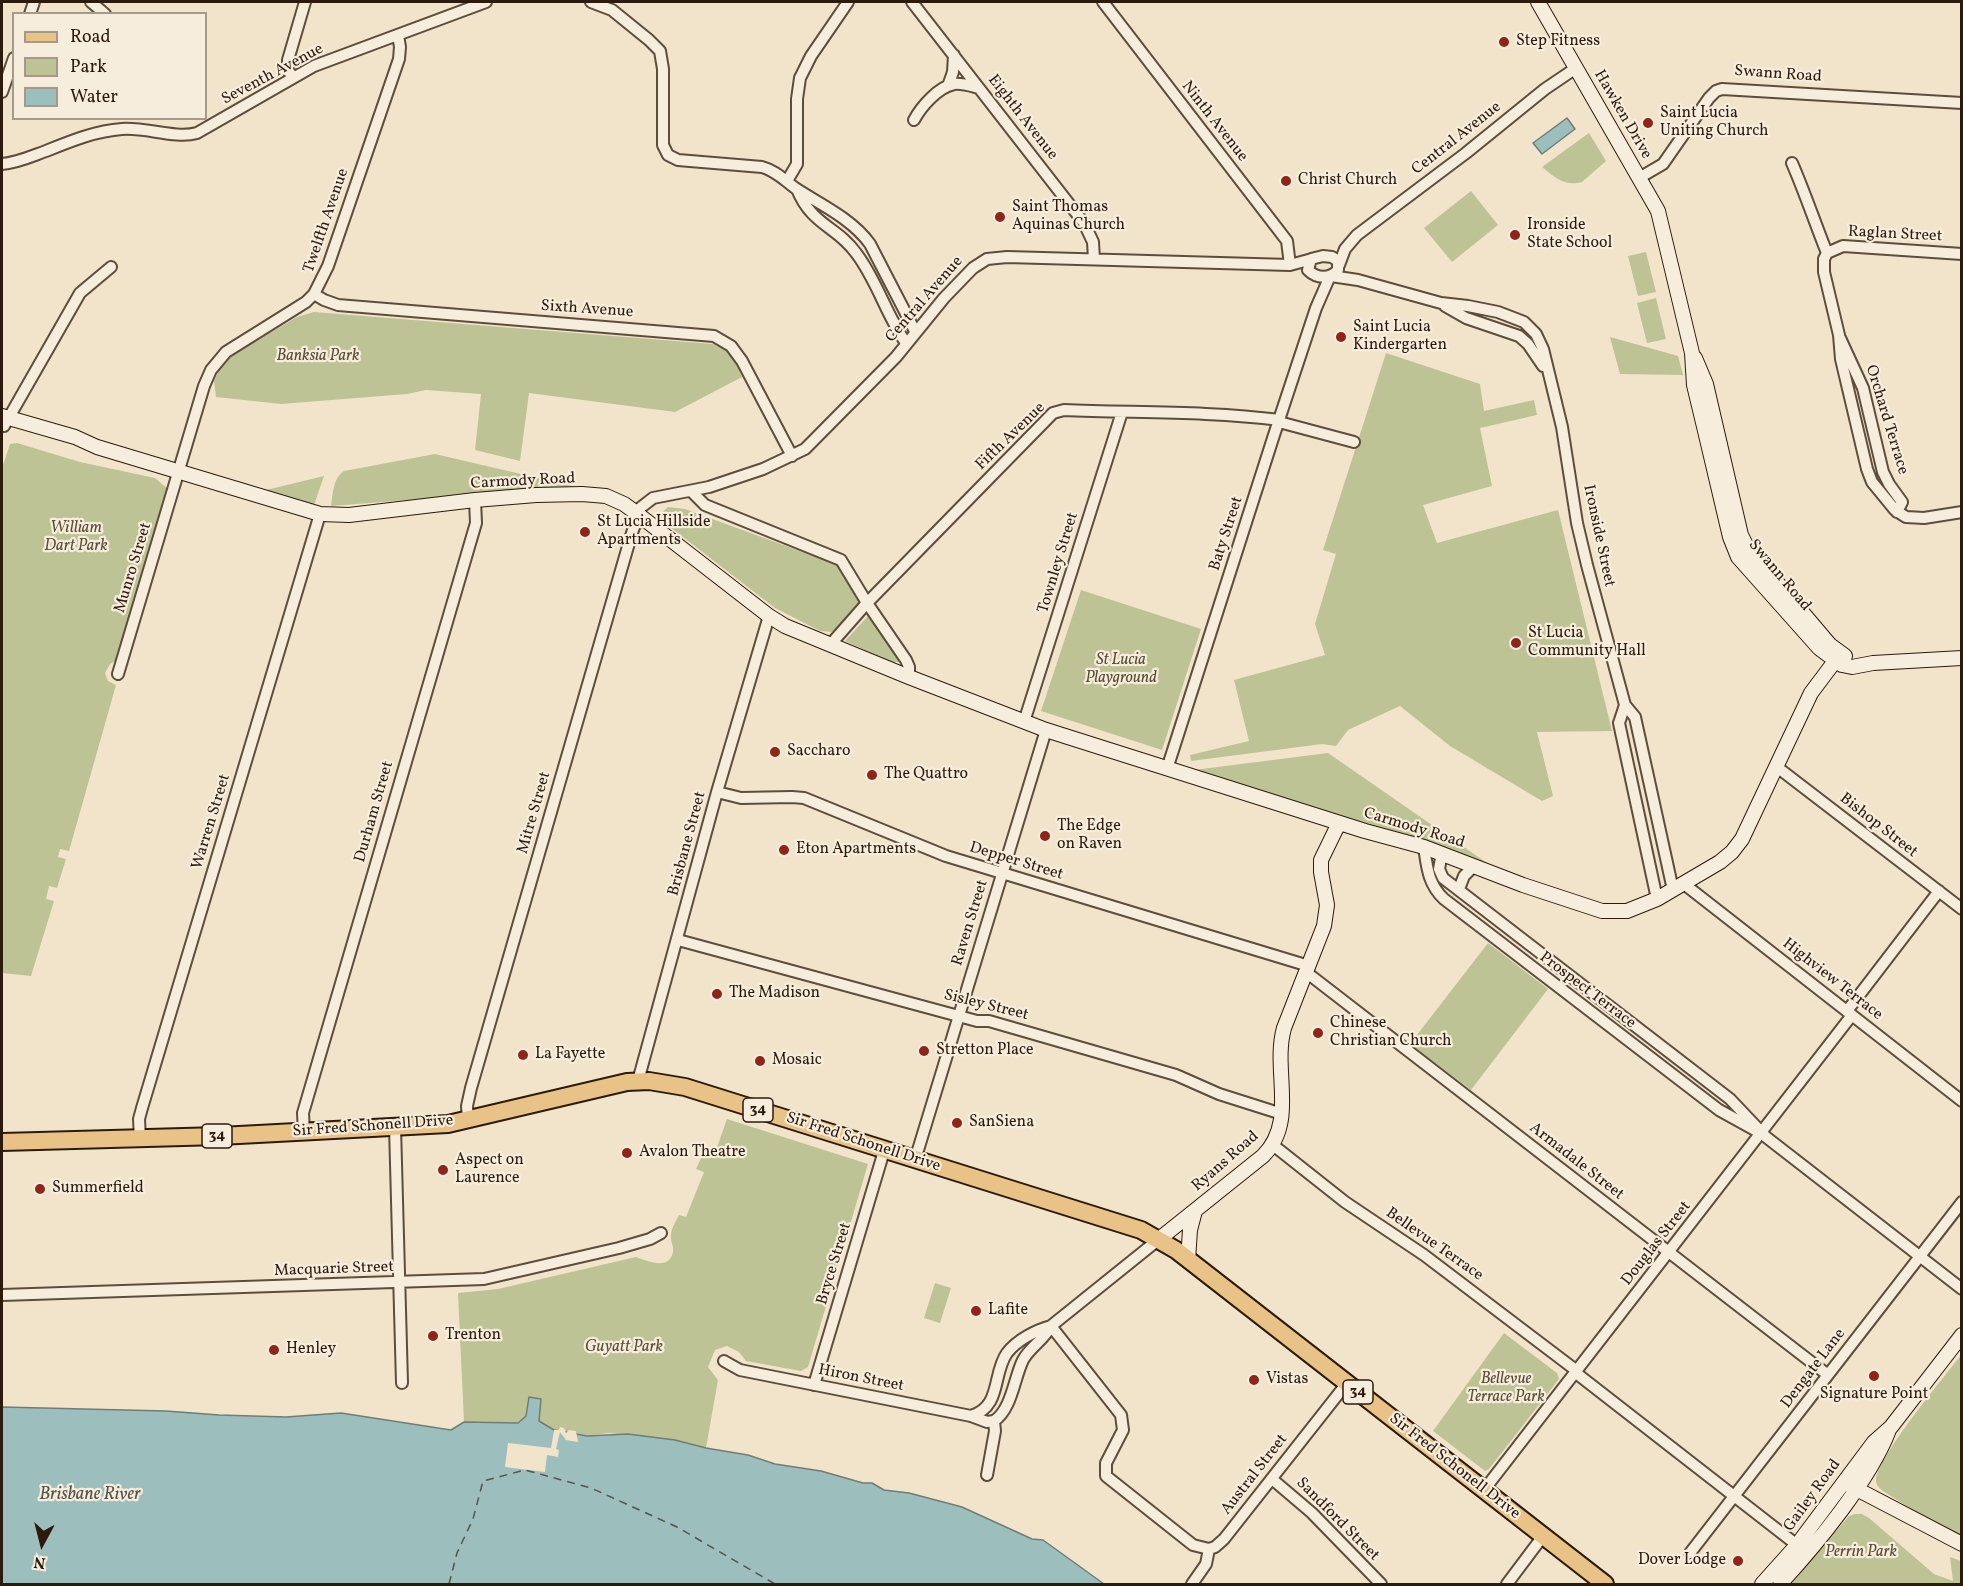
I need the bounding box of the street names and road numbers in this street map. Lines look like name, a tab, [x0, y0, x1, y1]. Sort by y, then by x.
street label: Seventh Avenue	[219, 40, 327, 110]
street label: Swann Road	[1734, 62, 1822, 88]
street label: Hawken Drive	[1589, 67, 1655, 163]
street label: Eighth Avenue	[983, 72, 1061, 164]
street label: Ninth Avenue	[1177, 78, 1251, 166]
street label: Central Avenue	[1408, 98, 1506, 180]
street label: Twelfth Avenue	[300, 166, 354, 276]
street label: Raglan Street	[1847, 223, 1943, 247]
street label: Central Avenue	[882, 253, 968, 347]
street label: Sixth Avenue	[540, 297, 634, 323]
street label: Orchard Terrace	[1860, 363, 1912, 477]
street label: Fifth Avenue	[972, 399, 1050, 475]
street label: Carmody Road	[470, 470, 576, 494]
street label: Ironside Street	[1578, 483, 1618, 589]
street label: Baty Street	[1206, 494, 1248, 574]
street label: Townley Street	[1035, 510, 1083, 616]
street label: Munro Street	[111, 520, 157, 616]
street label: Swann Road	[1743, 536, 1815, 616]
street label: Durham Street	[351, 759, 399, 865]
street label: Mitre Street	[514, 770, 556, 856]
street label: Warren Street	[188, 772, 236, 872]
street label: Brisbane Street	[665, 790, 711, 898]
street label: Bishop Street	[1835, 790, 1921, 862]
street label: Carmody Road	[1361, 804, 1467, 854]
street label: Depper Street	[967, 839, 1065, 885]
street label: Raven Street	[949, 878, 993, 968]
street label: Highview Terrace	[1778, 935, 1886, 1025]
street label: Prospect Terrace	[1535, 948, 1639, 1034]
street label: Sisley Street	[942, 986, 1030, 1026]
road number: 34	[743, 1098, 773, 1122]
street label: Sir Fred Schonell Drive	[783, 1109, 943, 1177]
street label: Sir Fred Schonell Drive	[292, 1112, 454, 1142]
street label: Armadale Street	[1525, 1119, 1627, 1205]
road number: 34	[202, 1124, 232, 1148]
street label: Ryans Road	[1189, 1128, 1263, 1196]
street label: Douglas Street	[1618, 1198, 1696, 1290]
street label: Bellevue Terrace	[1382, 1204, 1486, 1286]
street label: Bryce Street	[813, 1221, 857, 1307]
street label: Macquarie Street	[274, 1258, 394, 1282]
street label: Dengate Lane	[1778, 1325, 1850, 1413]
street label: Hiron Street	[817, 1361, 905, 1397]
road number: 34	[1343, 1380, 1373, 1404]
street label: Sir Fred Schonell Drive	[1385, 1410, 1523, 1524]
street label: Austral Street	[1218, 1431, 1292, 1519]
street label: Gailey Road	[1780, 1456, 1846, 1536]
street label: Sandford Street	[1291, 1474, 1383, 1566]

